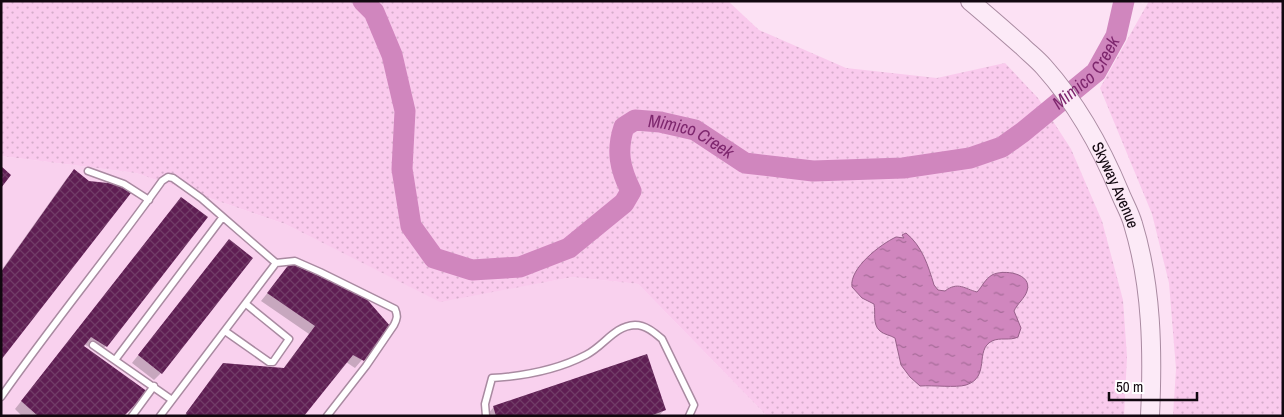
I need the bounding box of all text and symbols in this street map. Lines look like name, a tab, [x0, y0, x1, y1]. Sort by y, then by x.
water label: Mimico Creek	[1047, 31, 1126, 115]
water label: Mimico Creek	[647, 108, 740, 165]
street label: Skyway Avenue	[1087, 138, 1145, 230]
scale bar	[1109, 370, 1196, 402]
text: 50 m	[1116, 376, 1143, 397]

